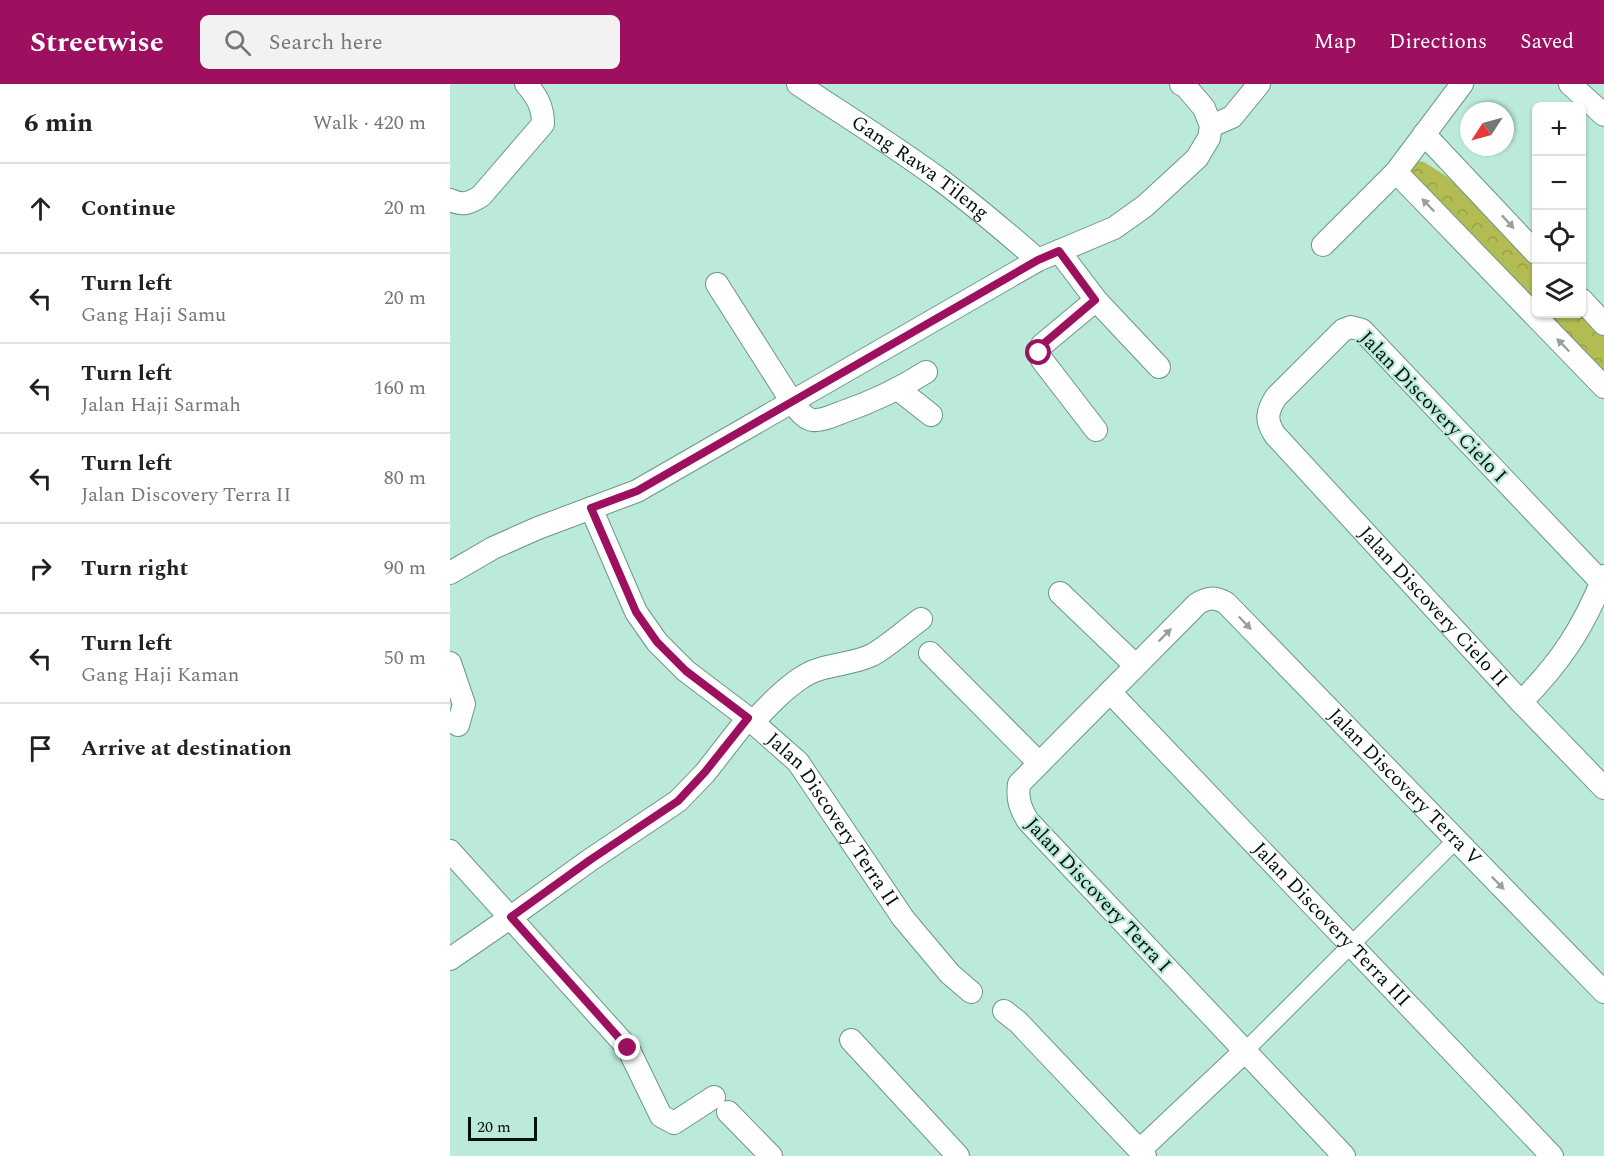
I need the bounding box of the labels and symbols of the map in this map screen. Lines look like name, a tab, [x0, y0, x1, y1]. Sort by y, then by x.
north arrow	[1460, 102, 1514, 156]
street label: Gang Rawa Tileng	[845, 108, 995, 227]
one-way arrow	[1421, 199, 1435, 213]
one-way arrow	[1500, 215, 1514, 229]
street label: Jalan Discovery Cielo I	[1352, 324, 1514, 490]
route start	[1025, 339, 1051, 365]
one-way arrow	[1557, 339, 1571, 353]
street label: Jalan Discovery Cielo II	[1351, 520, 1515, 694]
one-way arrow	[1237, 615, 1251, 629]
one-way arrow	[1158, 628, 1172, 642]
street label: Jalan Discovery Terra V	[1321, 701, 1489, 873]
street label: Jalan Discovery Terra II	[759, 725, 906, 913]
street label: Jalan Discovery Terra I	[1018, 811, 1178, 979]
street label: Jalan Discovery Terra III	[1245, 835, 1418, 1014]
one-way arrow	[1490, 875, 1504, 889]
route end	[614, 1034, 640, 1060]
scale bar	[468, 1114, 537, 1142]

